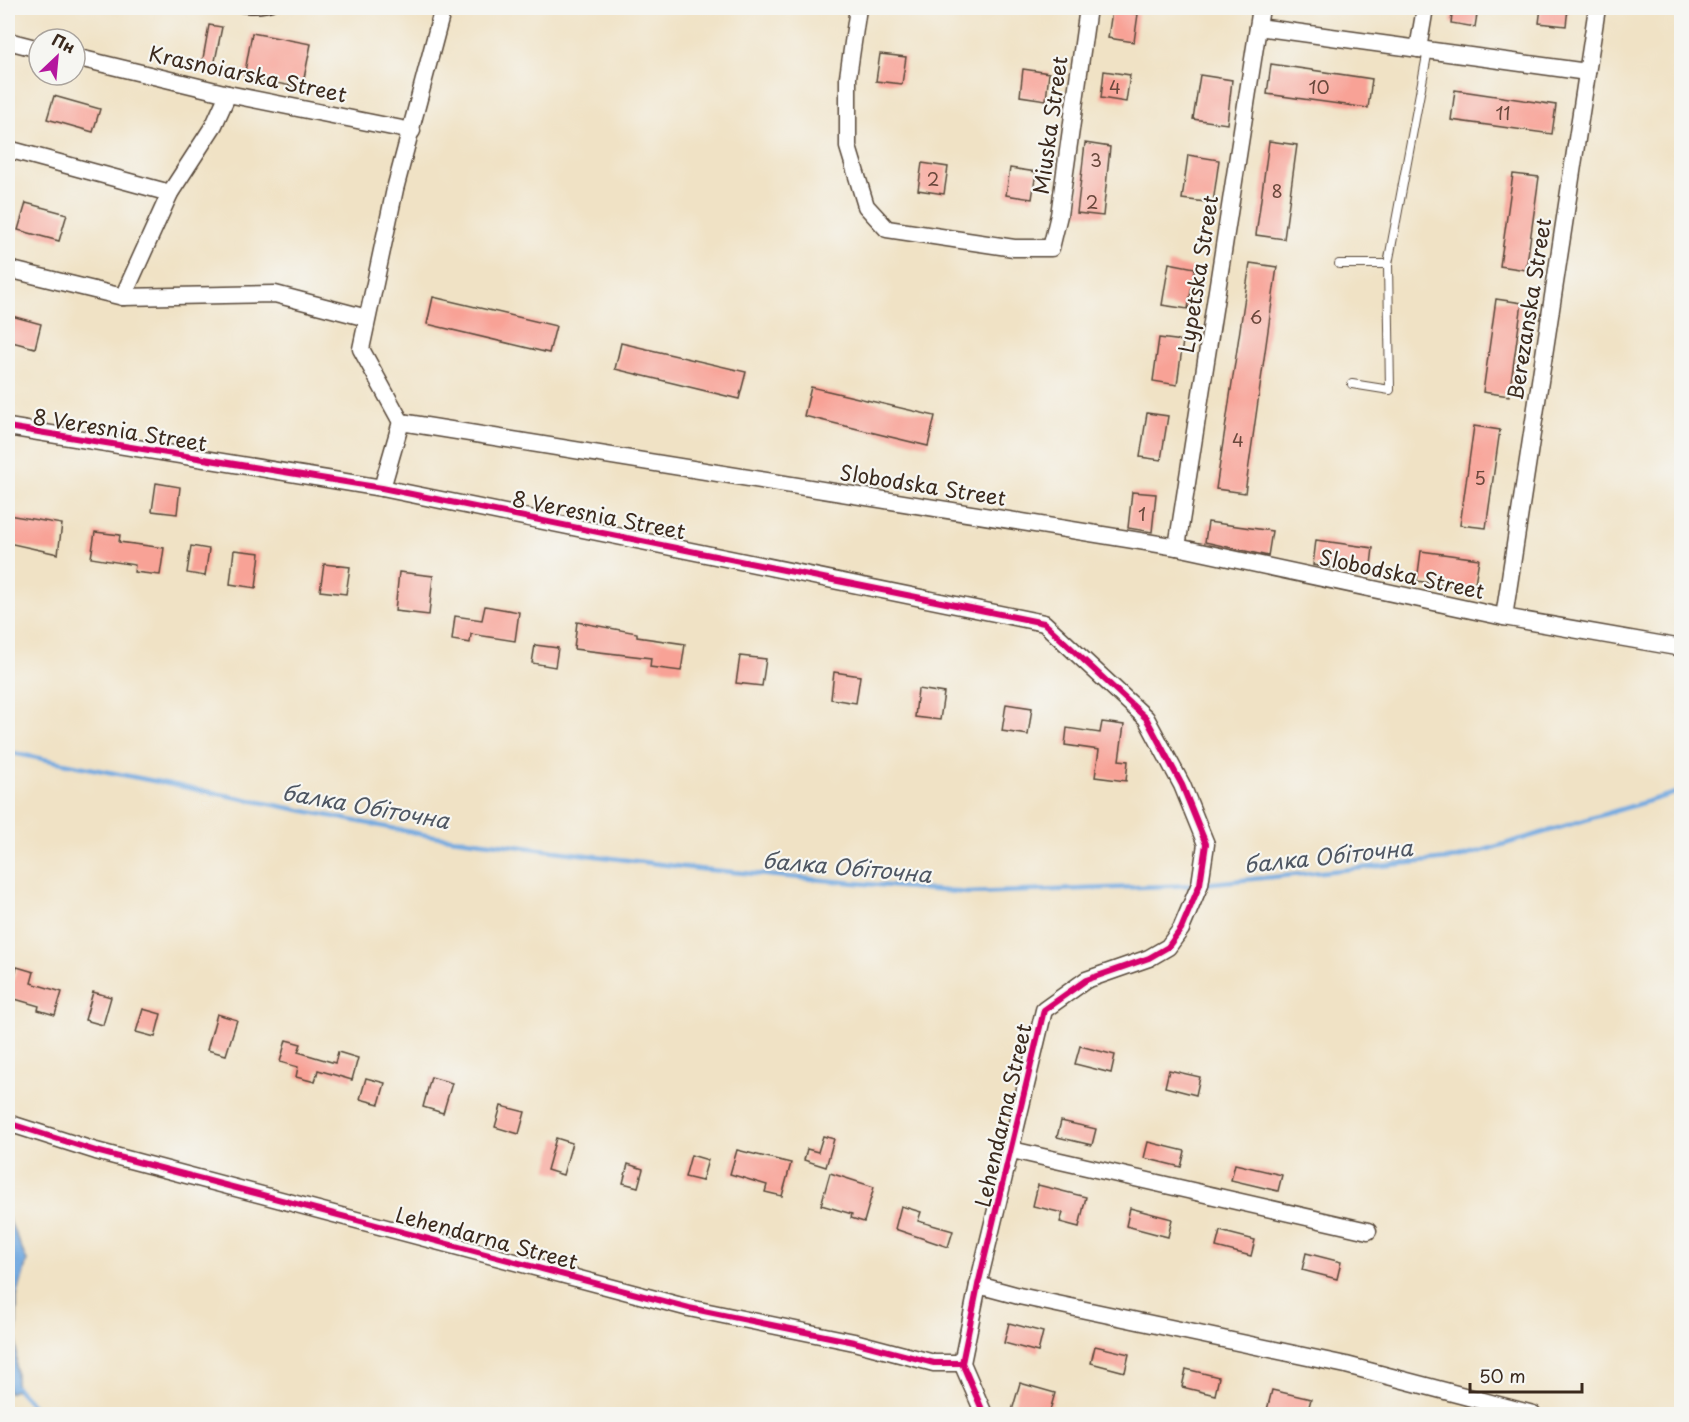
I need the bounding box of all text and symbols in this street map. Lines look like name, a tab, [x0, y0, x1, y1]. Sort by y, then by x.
north arrow	[27, 27, 87, 87]
text: Пн	[48, 27, 80, 58]
street label: Krasnoiarska Street	[146, 36, 350, 110]
street label: Miuska Street	[1023, 54, 1075, 196]
house number: 4	[1109, 73, 1121, 100]
house number: 10	[1308, 73, 1330, 100]
house number: 11	[1495, 99, 1511, 126]
house number: 3	[1090, 146, 1102, 173]
house number: 2	[927, 165, 939, 192]
house number: 8	[1271, 177, 1283, 204]
house number: 2	[1086, 188, 1098, 215]
street label: Lypetska Street	[1169, 193, 1225, 355]
street label: Berezanska Street	[1498, 216, 1558, 402]
house number: 6	[1250, 303, 1262, 330]
street label: 8 Veresnia Street	[31, 399, 209, 459]
house number: 4	[1232, 426, 1244, 453]
street label: Slobodska Street	[838, 455, 1009, 513]
house number: 5	[1474, 464, 1486, 491]
street label: 8 Veresnia Street	[510, 482, 688, 546]
house number: 1	[1138, 500, 1146, 527]
street label: Slobodska Street	[1317, 540, 1488, 606]
water label: балка Обіточна	[280, 774, 453, 836]
water label: балка Обіточна	[1242, 830, 1415, 880]
water label: балка Обіточна	[761, 842, 934, 890]
street label: Lehendarna Street	[965, 1020, 1039, 1210]
street label: Lehendarna Street	[392, 1197, 582, 1277]
scale bar	[1470, 1356, 1582, 1394]
text: 50 m	[1479, 1362, 1526, 1389]

